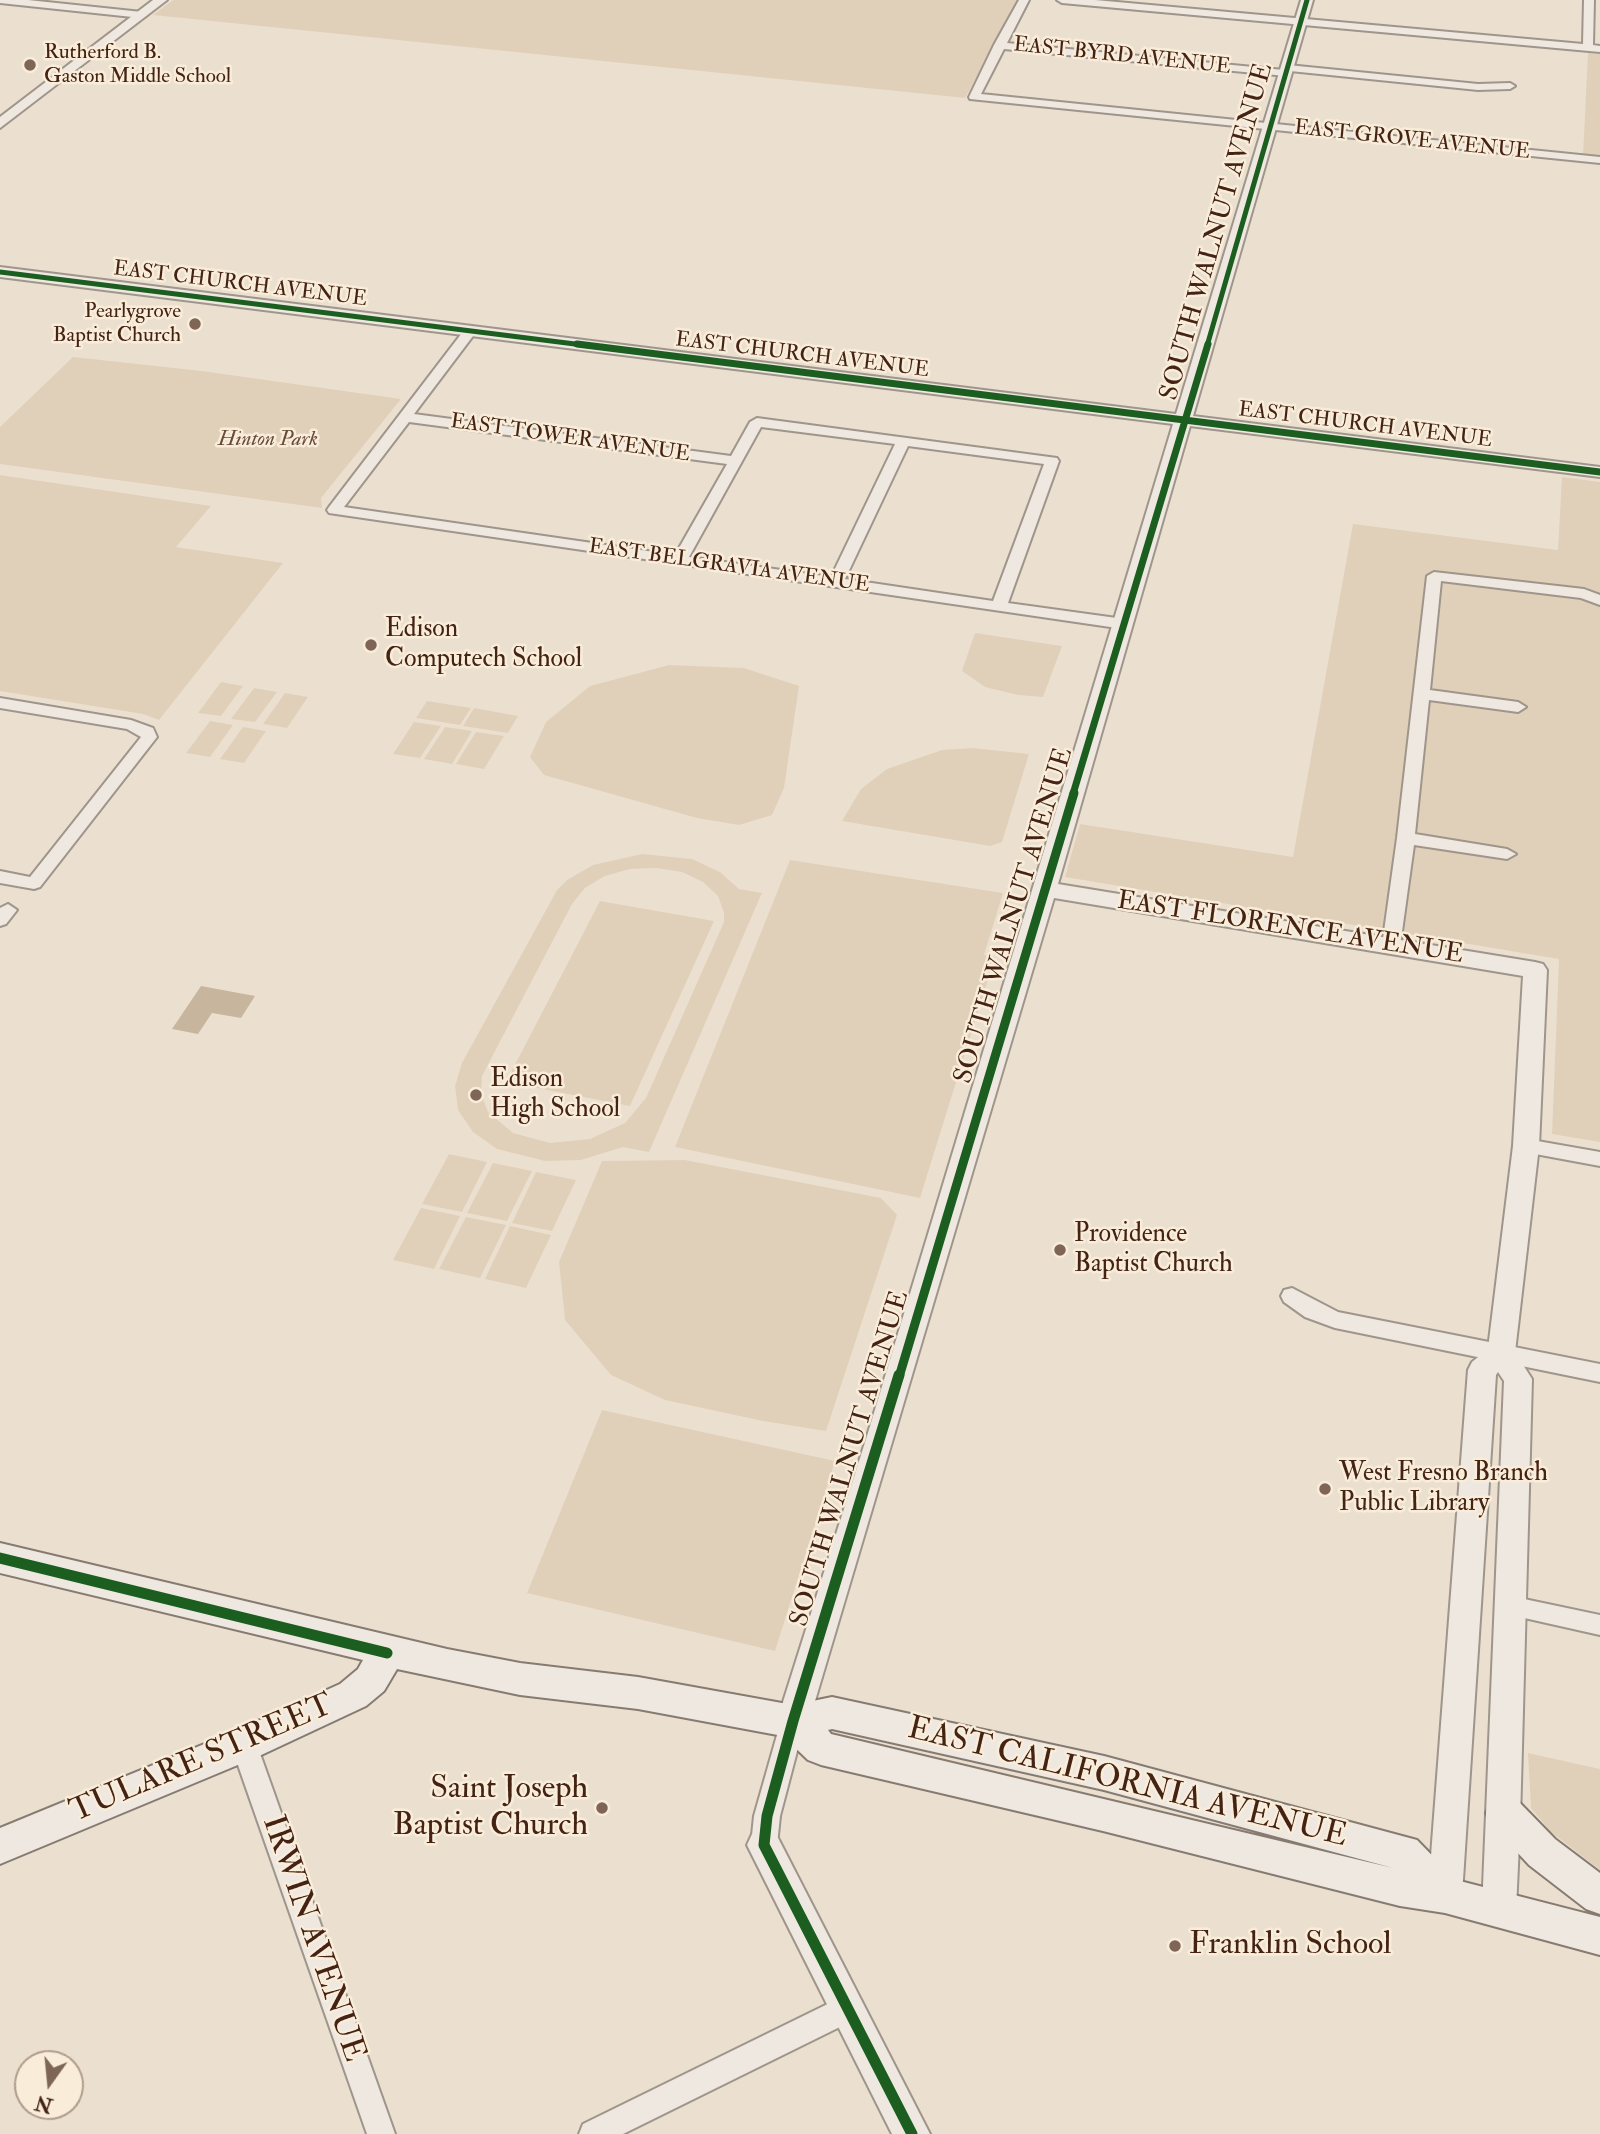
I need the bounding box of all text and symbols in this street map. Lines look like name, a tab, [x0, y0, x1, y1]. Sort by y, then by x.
street label: EAST BYRD AVENUE	[1012, 33, 1232, 81]
place label: Rutherford B. Gaston Middle School	[44, 40, 231, 90]
marker: Rutherford B. Gaston Middle School	[22, 57, 38, 73]
street label: SOUTH WALNUT AVENUE	[1155, 60, 1281, 404]
street label: EAST GROVE AVENUE	[1293, 116, 1531, 166]
street label: EAST CHURCH AVENUE	[112, 257, 368, 313]
place label: Pearlygrove Baptist Church	[53, 299, 181, 349]
marker: Pearlygrove Baptist Church	[187, 316, 203, 332]
street label: EAST CHURCH AVENUE	[674, 328, 930, 384]
street label: EAST CHURCH AVENUE	[1237, 398, 1493, 454]
street label: EAST TOWER AVENUE	[449, 410, 691, 468]
park label: Hinton Park	[218, 427, 318, 453]
street label: EAST BELGRAVIA AVENUE	[587, 535, 871, 599]
place label: Edison Computech School	[385, 614, 582, 676]
marker: Edison Computech School	[363, 637, 379, 653]
street label: SOUTH WALNUT AVENUE	[949, 744, 1081, 1088]
street label: EAST FLORENCE AVENUE	[1115, 886, 1465, 972]
place label: Edison High School	[490, 1064, 620, 1126]
marker: Edison High School	[468, 1087, 484, 1103]
place label: Providence Baptist Church	[1074, 1219, 1233, 1280]
marker: Providence Baptist Church	[1052, 1242, 1068, 1258]
street label: SOUTH WALNUT AVENUE	[785, 1287, 917, 1631]
place label: West Fresno Branch Public Library	[1339, 1458, 1548, 1520]
marker: West Fresno Branch Public Library	[1317, 1481, 1333, 1497]
street label: TULARE STREET	[65, 1687, 339, 1833]
street label: EAST CALIFORNIA AVENUE	[903, 1711, 1351, 1857]
place label: Saint Joseph Baptist Church	[393, 1771, 588, 1846]
marker: Saint Joseph Baptist Church	[594, 1800, 610, 1816]
street label: IRWIN AVENUE	[252, 1811, 372, 2067]
place label: Franklin School	[1189, 1927, 1391, 1965]
marker: Franklin School	[1167, 1938, 1183, 1954]
north arrow	[14, 2050, 84, 2120]
text: N	[33, 2090, 55, 2117]

